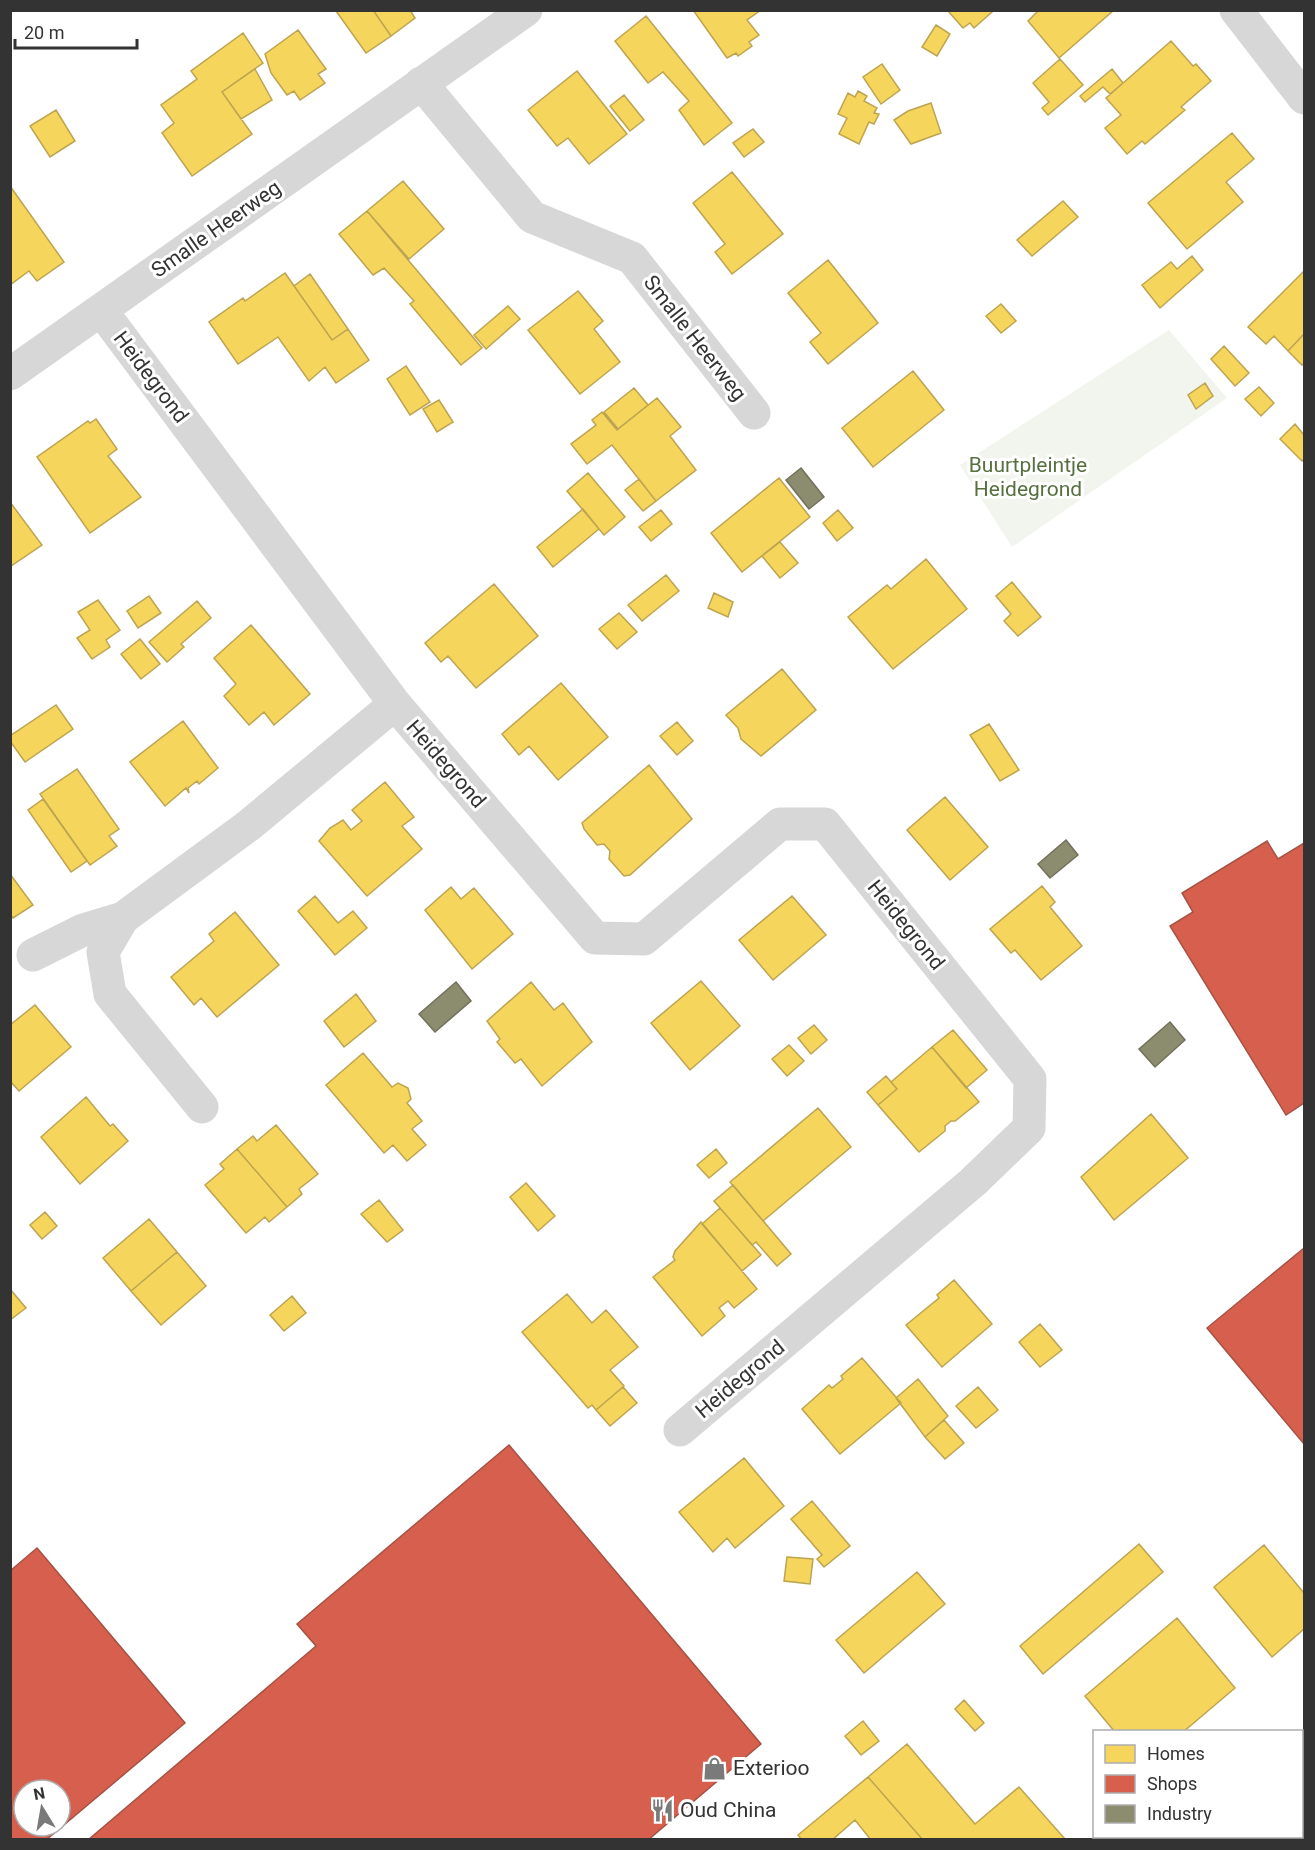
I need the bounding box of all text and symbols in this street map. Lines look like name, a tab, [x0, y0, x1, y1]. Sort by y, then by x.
scale bar	[15, 12, 136, 50]
text: 20 m	[24, 22, 64, 43]
street label: Smalle Heerweg	[147, 176, 285, 282]
street label: Smalle Heerweg	[639, 271, 751, 405]
street label: Heidegrond	[109, 327, 193, 427]
park label: Buurtpleintje Heidegrond	[969, 453, 1087, 501]
street label: Heidegrond	[401, 715, 491, 813]
street label: Heidegrond	[863, 875, 949, 975]
street label: Heidegrond	[691, 1335, 789, 1423]
legend	[1093, 1730, 1303, 1838]
text: Homes	[1147, 1743, 1205, 1764]
shop icon: Exterioo	[702, 1755, 728, 1781]
place label: Exterioo	[733, 1756, 810, 1780]
text: Shops	[1147, 1773, 1197, 1794]
north arrow	[12, 1778, 72, 1838]
text: N	[32, 1783, 47, 1804]
restaurant icon: Oud China	[649, 1797, 675, 1823]
place label: Oud China	[680, 1798, 776, 1822]
text: Industry	[1147, 1803, 1212, 1824]

